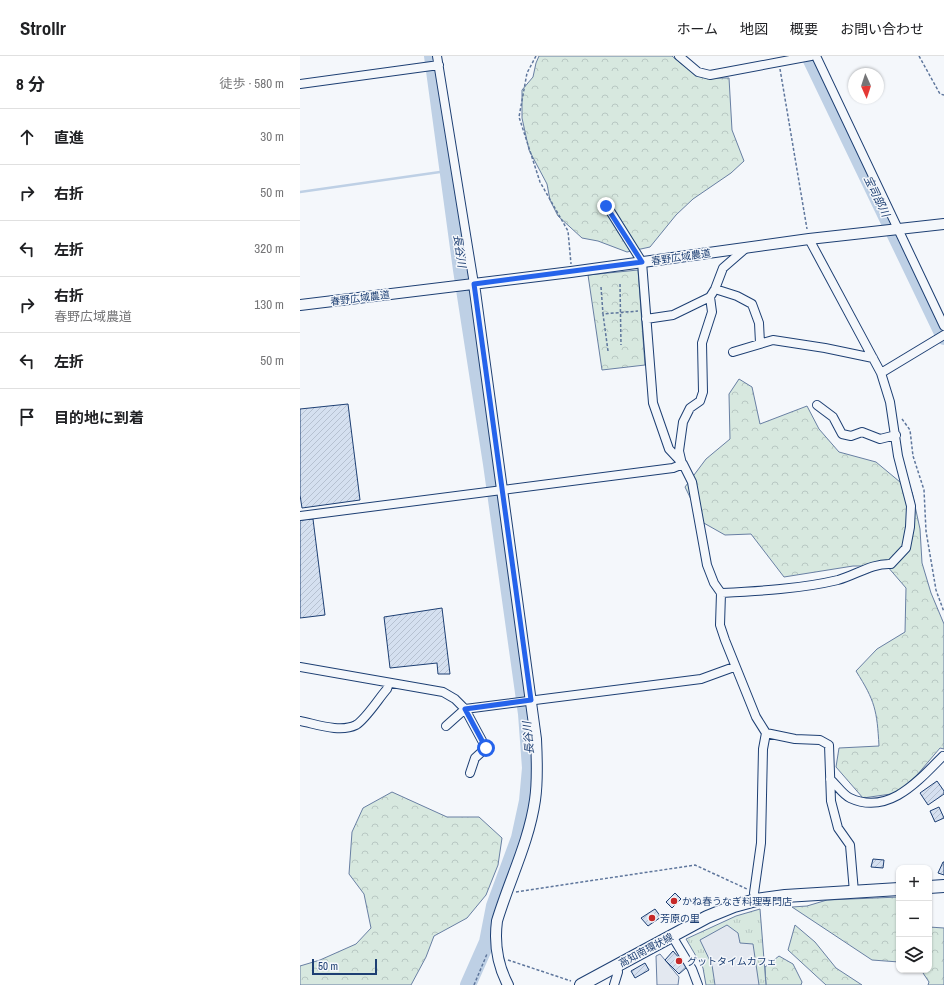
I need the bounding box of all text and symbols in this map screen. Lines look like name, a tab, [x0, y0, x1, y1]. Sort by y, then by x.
text: Strollr	[20, 15, 66, 41]
text: ホーム	[676, 20, 718, 38]
text: 地図	[740, 20, 768, 38]
text: 概要	[790, 20, 818, 38]
text: お問い合わせ	[840, 20, 924, 38]
north arrow	[848, 68, 884, 104]
text: 8 分	[16, 72, 45, 95]
text: 徒歩 · 580 m	[219, 75, 284, 92]
icon: ahead	[16, 126, 38, 148]
text: 直進	[54, 127, 84, 148]
text: 30 m	[260, 128, 284, 145]
water label: 宝司部川	[861, 173, 893, 220]
icon: right	[16, 182, 38, 204]
text: 右折	[54, 183, 84, 204]
text: 50 m	[260, 184, 284, 201]
route end	[597, 197, 615, 215]
water label: 長谷川	[451, 234, 469, 269]
icon: left	[16, 238, 38, 260]
text: 左折	[54, 239, 84, 260]
text: 320 m	[254, 240, 284, 257]
street label: 春野広域農道	[650, 246, 712, 268]
text: 右折	[54, 285, 84, 306]
street label: 春野広域農道	[329, 288, 391, 308]
icon: right	[16, 294, 38, 316]
text: 130 m	[254, 296, 284, 313]
text: 春野広域農道	[54, 308, 132, 325]
icon: left	[16, 350, 38, 372]
text: 左折	[54, 351, 84, 372]
text: 50 m	[260, 352, 284, 369]
icon: arrive	[16, 406, 38, 428]
text: 目的地に到着	[54, 407, 144, 428]
water label: 長谷川	[520, 720, 536, 755]
route start	[477, 739, 495, 757]
map controls	[896, 865, 932, 973]
button: +	[896, 865, 932, 901]
place label: かね春うなぎ料理専門店	[682, 895, 792, 908]
marker: かね春うなぎ料理専門店	[669, 896, 679, 906]
button: −	[896, 901, 932, 937]
place label: 芳原の里	[660, 912, 700, 925]
marker: 芳原の里	[647, 913, 657, 923]
street label: 高知南環状線	[616, 930, 676, 970]
button: layers	[896, 937, 932, 973]
place label: グットタイムカフェ	[687, 955, 777, 968]
marker: グットタイムカフェ	[674, 956, 684, 966]
scale bar	[312, 957, 377, 976]
text: 50 m	[318, 959, 338, 973]

